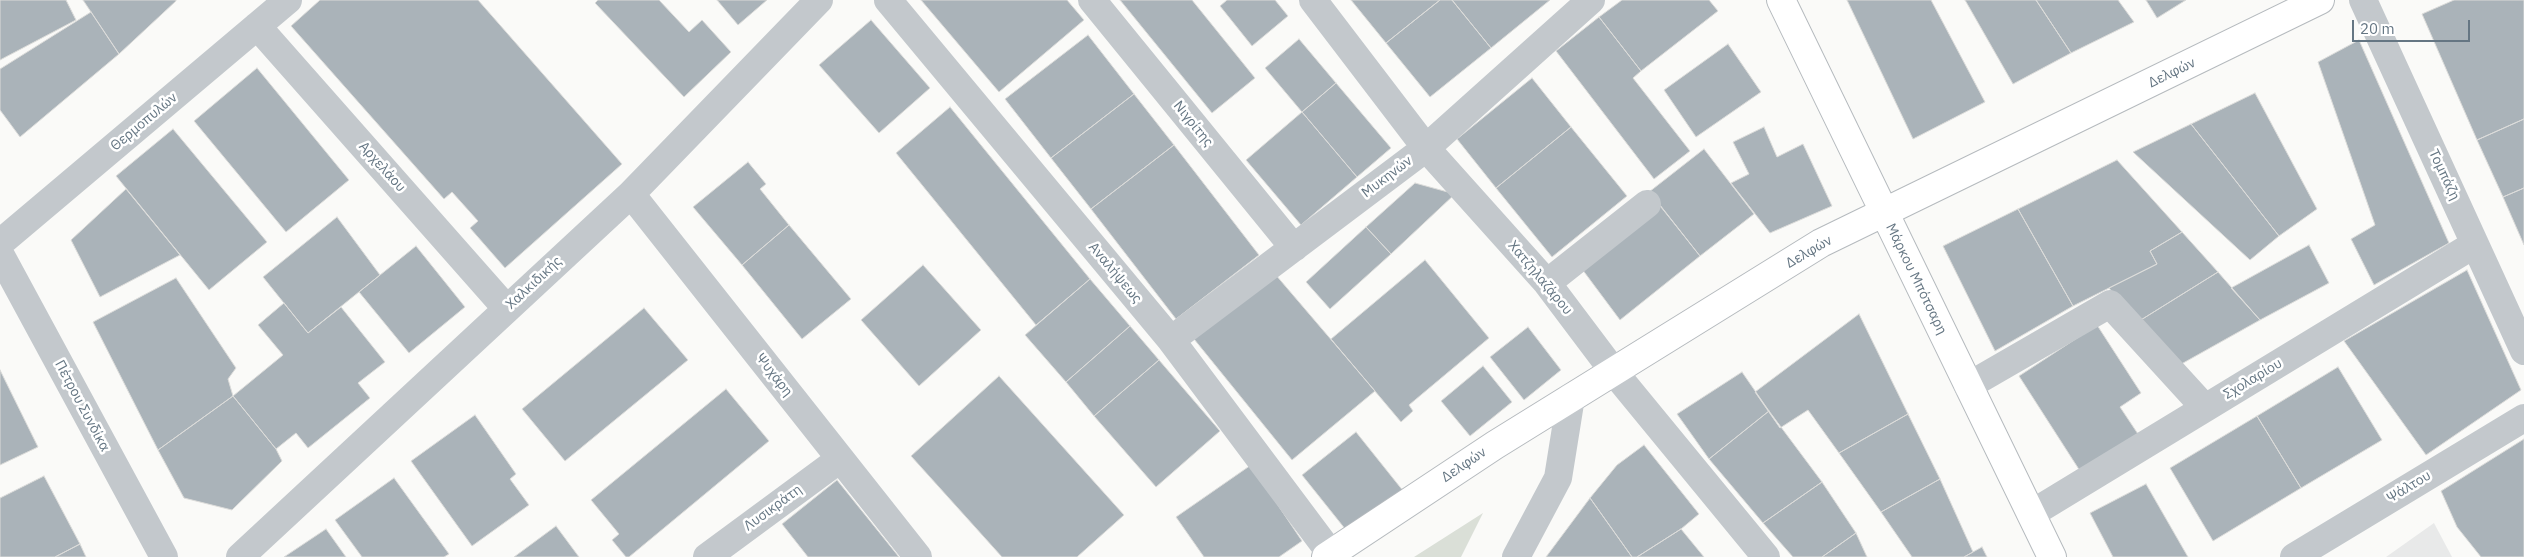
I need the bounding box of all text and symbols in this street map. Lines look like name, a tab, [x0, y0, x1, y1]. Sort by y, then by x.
scale bar	[2354, 10, 2472, 42]
text: 20 m	[2360, 19, 2395, 38]
street label: Δελφών	[2146, 54, 2198, 92]
street label: Θερμοπυλών	[107, 89, 181, 155]
street label: Νιγρίτης	[1170, 98, 1216, 150]
street label: Αρχελάου	[355, 138, 409, 196]
street label: Τομπάζη	[2425, 147, 2463, 203]
street label: Μυκηνών	[1358, 153, 1416, 201]
street label: Μάρκου Μπότσαρη	[1882, 221, 1950, 337]
street label: Δελφών	[1783, 232, 1835, 272]
street label: Χατζηλαζάρου	[1504, 238, 1576, 318]
street label: Αναλήψεως	[1085, 239, 1145, 307]
street label: Χαλκιδικής	[503, 253, 565, 313]
street label: Ψυχάρη	[752, 350, 796, 400]
street label: Σχολαρίου	[2221, 355, 2285, 403]
street label: Πέτρου Συνδίκα	[51, 357, 113, 455]
street label: Δελφών	[1438, 444, 1490, 486]
street label: Ψάλτου	[2384, 467, 2434, 507]
street label: Λυσικράτη	[741, 481, 805, 535]

